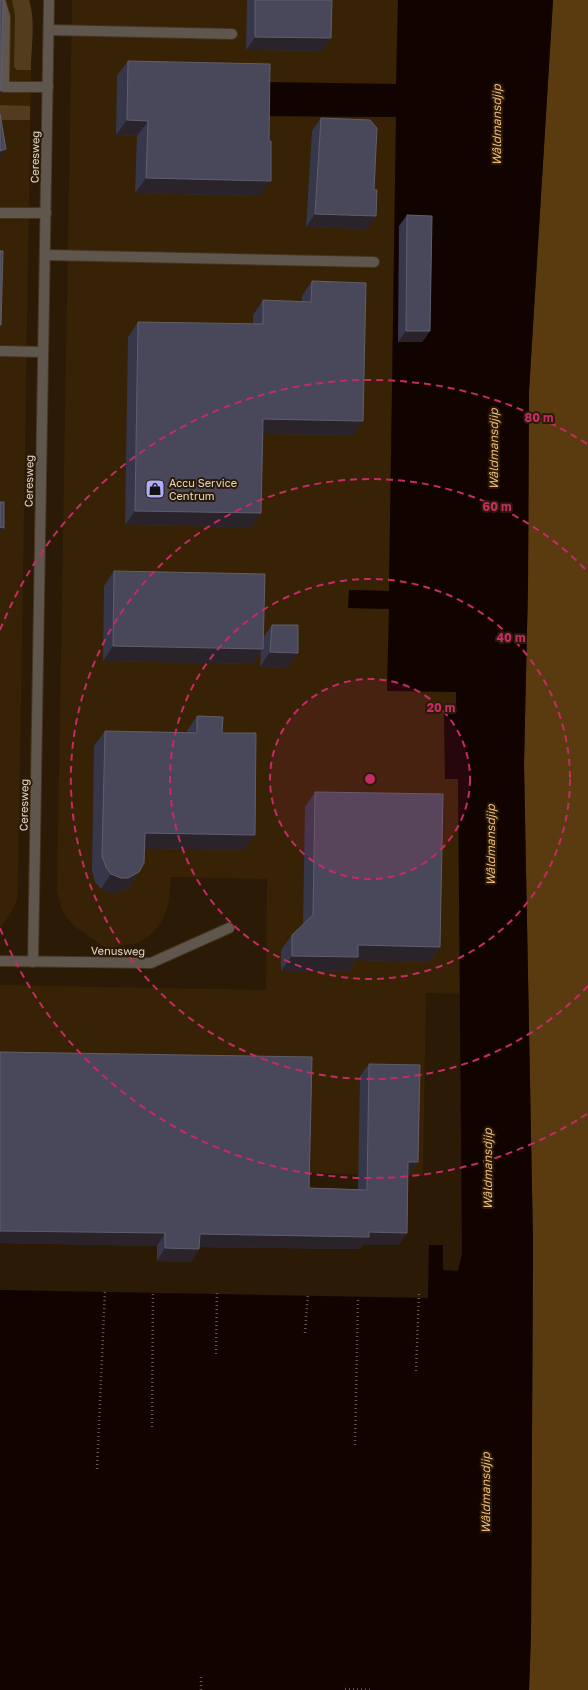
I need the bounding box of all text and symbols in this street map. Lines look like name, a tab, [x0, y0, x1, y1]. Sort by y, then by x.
water label: Wâldmansdjip	[489, 83, 504, 166]
street label: Ceresweg	[28, 131, 41, 183]
water label: Wâldmansdjip	[486, 407, 501, 490]
text: 80 m	[525, 410, 553, 425]
street label: Ceresweg	[22, 455, 35, 507]
place label: Accu Service Centrum	[169, 476, 237, 502]
shop icon: Accu Service Centrum	[144, 478, 166, 500]
text: 60 m	[483, 499, 511, 514]
text: 40 m	[497, 630, 525, 645]
text: 20 m	[427, 700, 455, 715]
centre of rings	[363, 772, 377, 786]
street label: Ceresweg	[17, 779, 30, 831]
water label: Wâldmansdjip	[483, 803, 498, 886]
street label: Venusweg	[91, 944, 145, 957]
water label: Wâldmansdjip	[480, 1127, 495, 1210]
water label: Wâldmansdjip	[478, 1451, 493, 1534]

